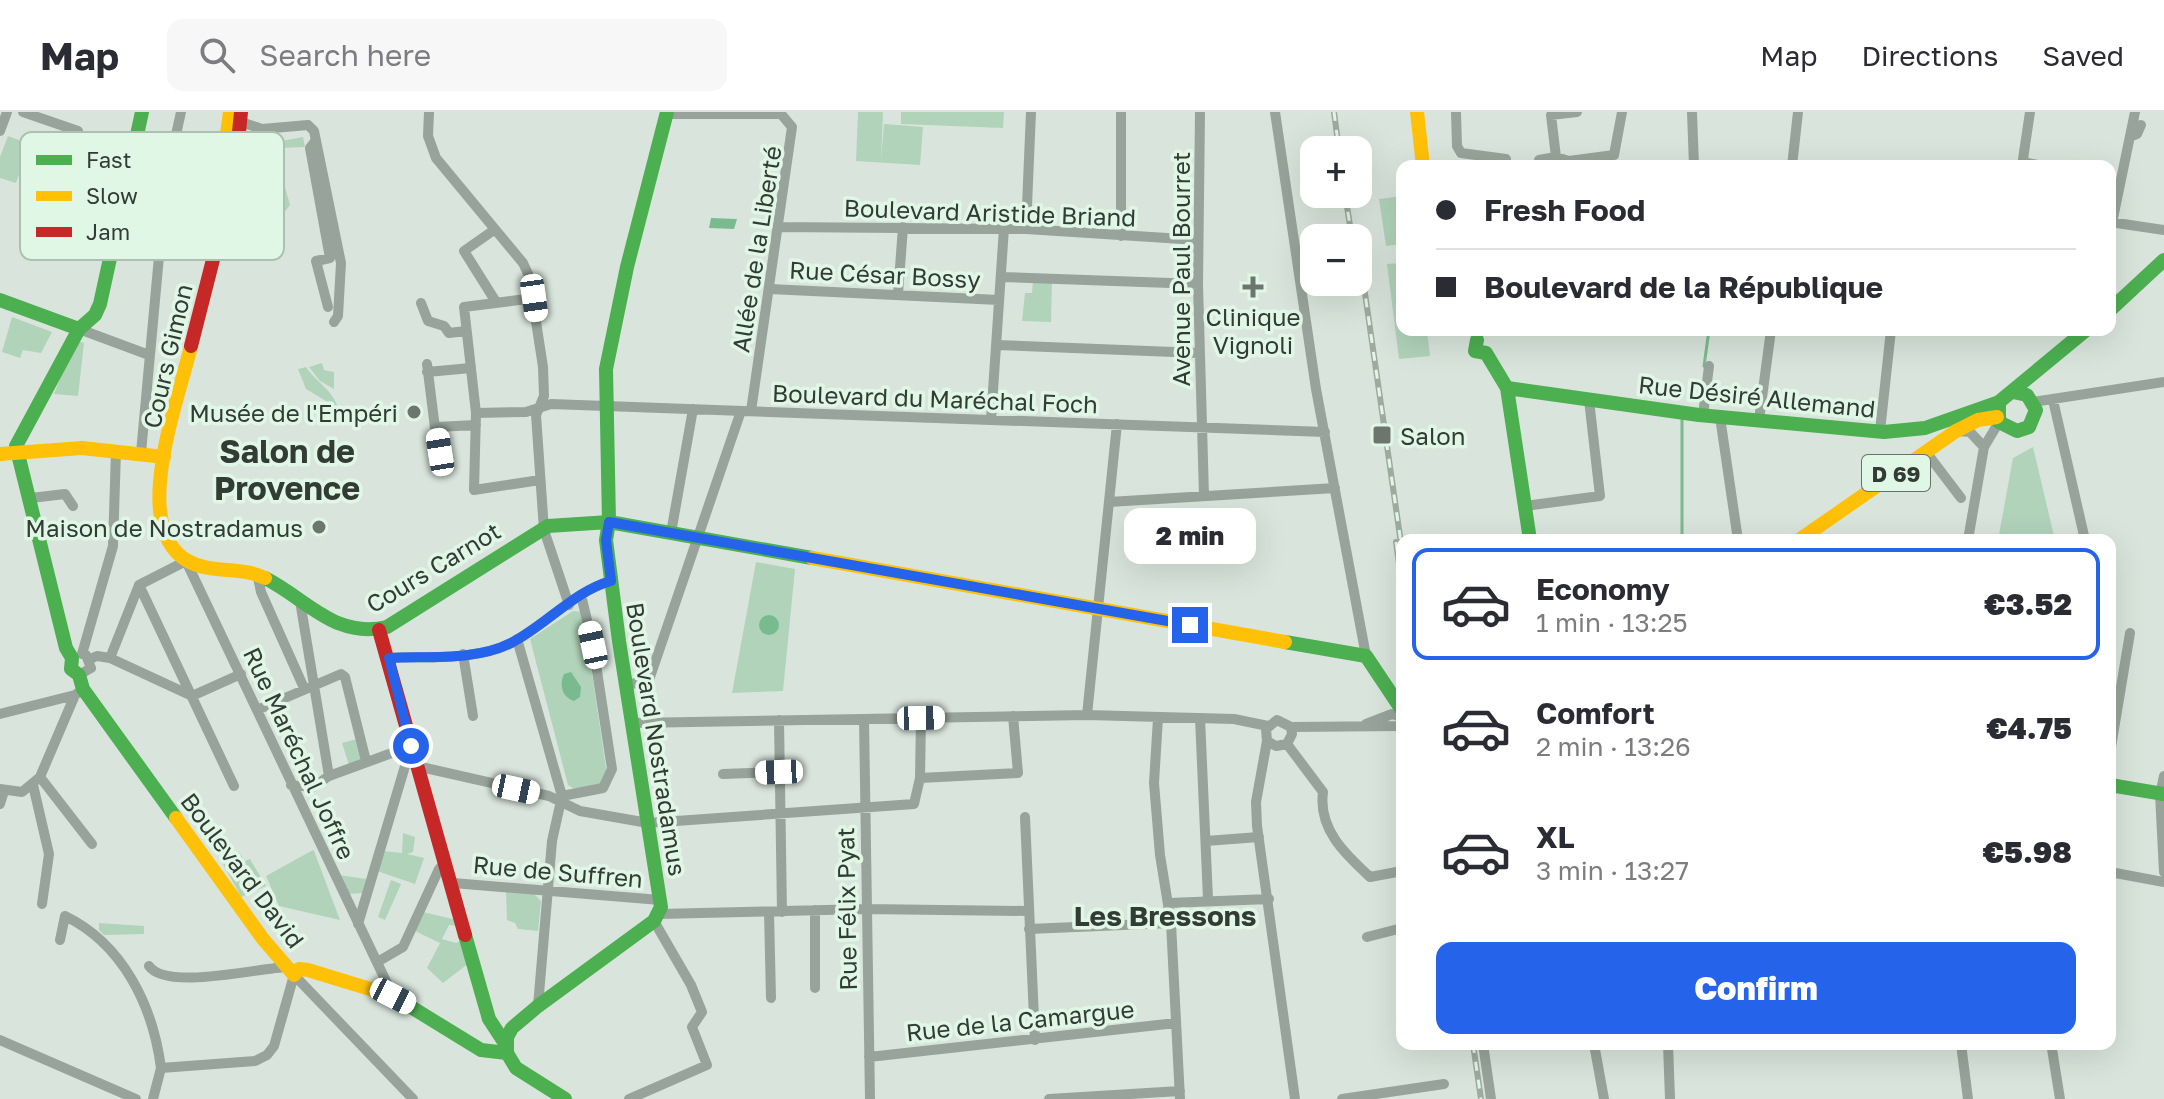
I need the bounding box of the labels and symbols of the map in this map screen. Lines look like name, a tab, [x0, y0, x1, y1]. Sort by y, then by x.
legend	[20, 132, 284, 260]
street label: Allée de la Liberté	[725, 144, 787, 354]
text: Fast	[86, 146, 132, 173]
street label: Avenue Paul Bourret	[1166, 152, 1195, 386]
text: Slow	[86, 182, 138, 209]
street label: Boulevard Aristide Briand	[843, 192, 1137, 232]
text: Jam	[86, 218, 130, 245]
street label: Rue César Bossy	[789, 255, 981, 293]
car	[519, 273, 549, 323]
marker: Clinique Vignoli	[1242, 276, 1264, 298]
street label: Cours Gimon	[136, 281, 198, 431]
place label: Clinique Vignoli	[1206, 302, 1300, 359]
street label: Rue Désiré Allemand	[1637, 369, 1877, 423]
street label: Boulevard du Maréchal Foch	[772, 378, 1098, 418]
place label: Musée de l'Empéri	[189, 398, 398, 427]
marker: Musée de l'Empéri	[405, 403, 423, 421]
place label: Salon	[1400, 421, 1466, 450]
marker: Salon	[1371, 424, 1393, 446]
car	[424, 426, 456, 478]
district label: Salon de Provence	[214, 432, 360, 507]
road number: D 69	[1862, 455, 1930, 491]
callout: 2 min	[1124, 509, 1256, 565]
place label: Maison de Nostradamus	[25, 513, 303, 542]
street label: Cours Carnot	[361, 516, 505, 618]
marker: Maison de Nostradamus	[310, 518, 328, 536]
street label: Boulevard Nostradamus	[621, 600, 693, 878]
route end	[1172, 607, 1208, 643]
car	[576, 619, 610, 671]
street label: Rue Maréchal Joffre	[238, 642, 362, 864]
car	[897, 706, 945, 730]
route start	[393, 728, 429, 764]
car	[755, 759, 803, 785]
car	[490, 772, 542, 806]
street label: Boulevard David	[175, 787, 311, 953]
street label: Rue Félix Pyat	[830, 827, 862, 991]
street label: Rue de Suffren	[472, 849, 644, 893]
district label: Les Bressons	[1074, 899, 1256, 932]
car	[366, 974, 420, 1018]
street label: Rue de la Camargue	[905, 994, 1135, 1046]

